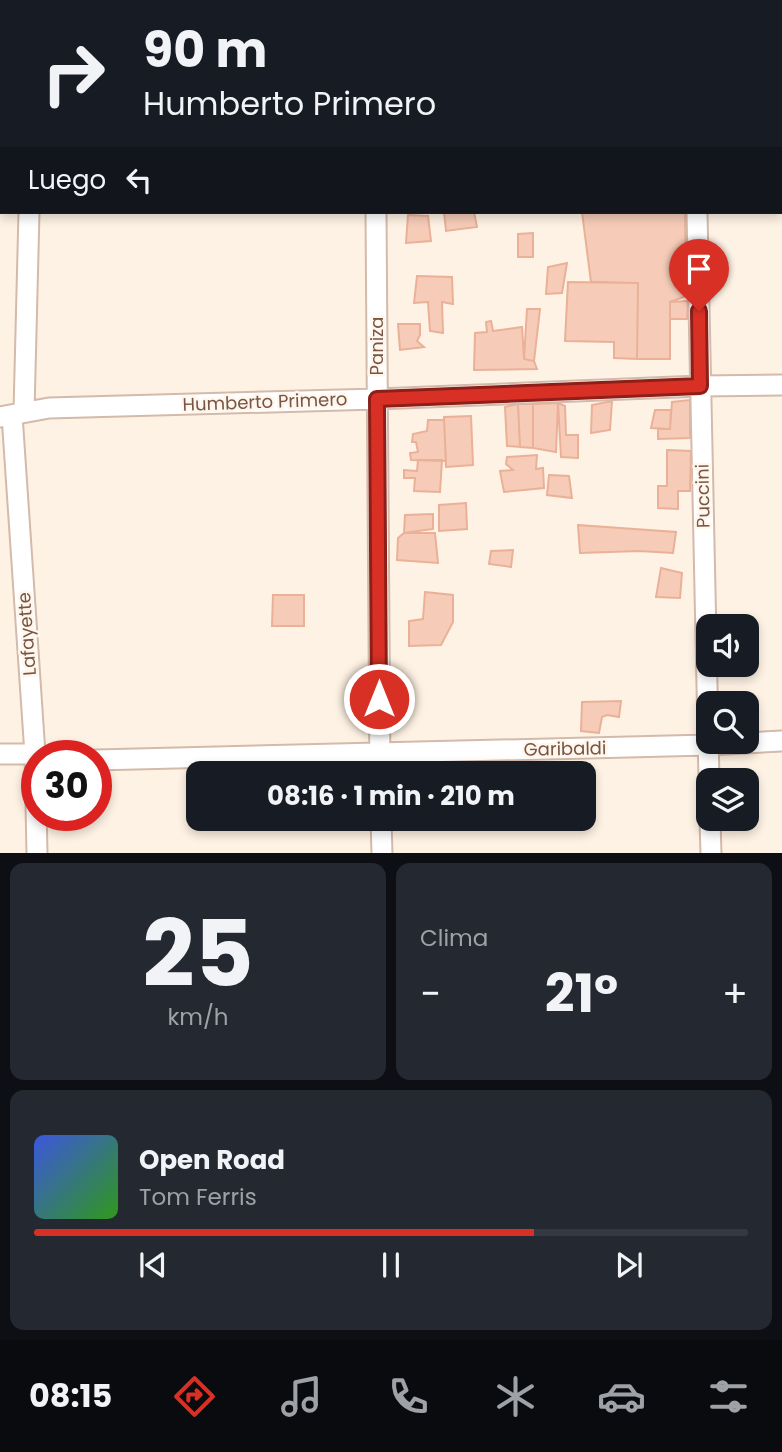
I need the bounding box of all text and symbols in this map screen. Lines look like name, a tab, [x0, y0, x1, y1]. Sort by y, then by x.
text: 90 m	[143, 16, 267, 84]
icon: right	[28, 28, 119, 119]
text: Humberto Primero	[143, 81, 436, 126]
icon: left	[120, 161, 158, 199]
text: Luego	[28, 162, 106, 198]
pin	[669, 239, 729, 311]
icon: arrive	[680, 250, 718, 288]
street label: Paniza	[364, 317, 389, 375]
street label: Humberto Primero	[182, 386, 348, 417]
street label: Puccini	[689, 464, 716, 528]
street label: Lafayette	[11, 591, 42, 677]
map controls	[696, 614, 759, 831]
button: sound	[696, 614, 759, 677]
position arrow	[342, 662, 416, 736]
button: search	[696, 691, 759, 754]
street label: Garibaldi	[523, 735, 607, 762]
speed limit sign: 30	[21, 740, 112, 831]
button: layers	[696, 768, 759, 831]
text: 08:16 · 1 min · 210 m	[267, 778, 515, 814]
text: 25	[142, 890, 254, 1018]
text: Clima	[420, 922, 488, 954]
text: 21°	[545, 957, 618, 1030]
text: −	[420, 967, 441, 1020]
text: +	[722, 967, 748, 1020]
text: km/h	[167, 1001, 229, 1033]
text: Open Road	[139, 1142, 285, 1178]
text: Tom Ferris	[139, 1181, 257, 1213]
icon: previous	[134, 1246, 172, 1284]
icon: pause	[372, 1246, 410, 1284]
icon: next	[610, 1246, 648, 1284]
icon: directions	[170, 1372, 219, 1421]
icon: music	[277, 1372, 326, 1421]
icon: phone	[384, 1372, 433, 1421]
icon: climate	[491, 1372, 540, 1421]
icon: car	[597, 1372, 646, 1421]
icon: filters	[704, 1372, 753, 1421]
text: 08:15	[29, 1373, 112, 1418]

